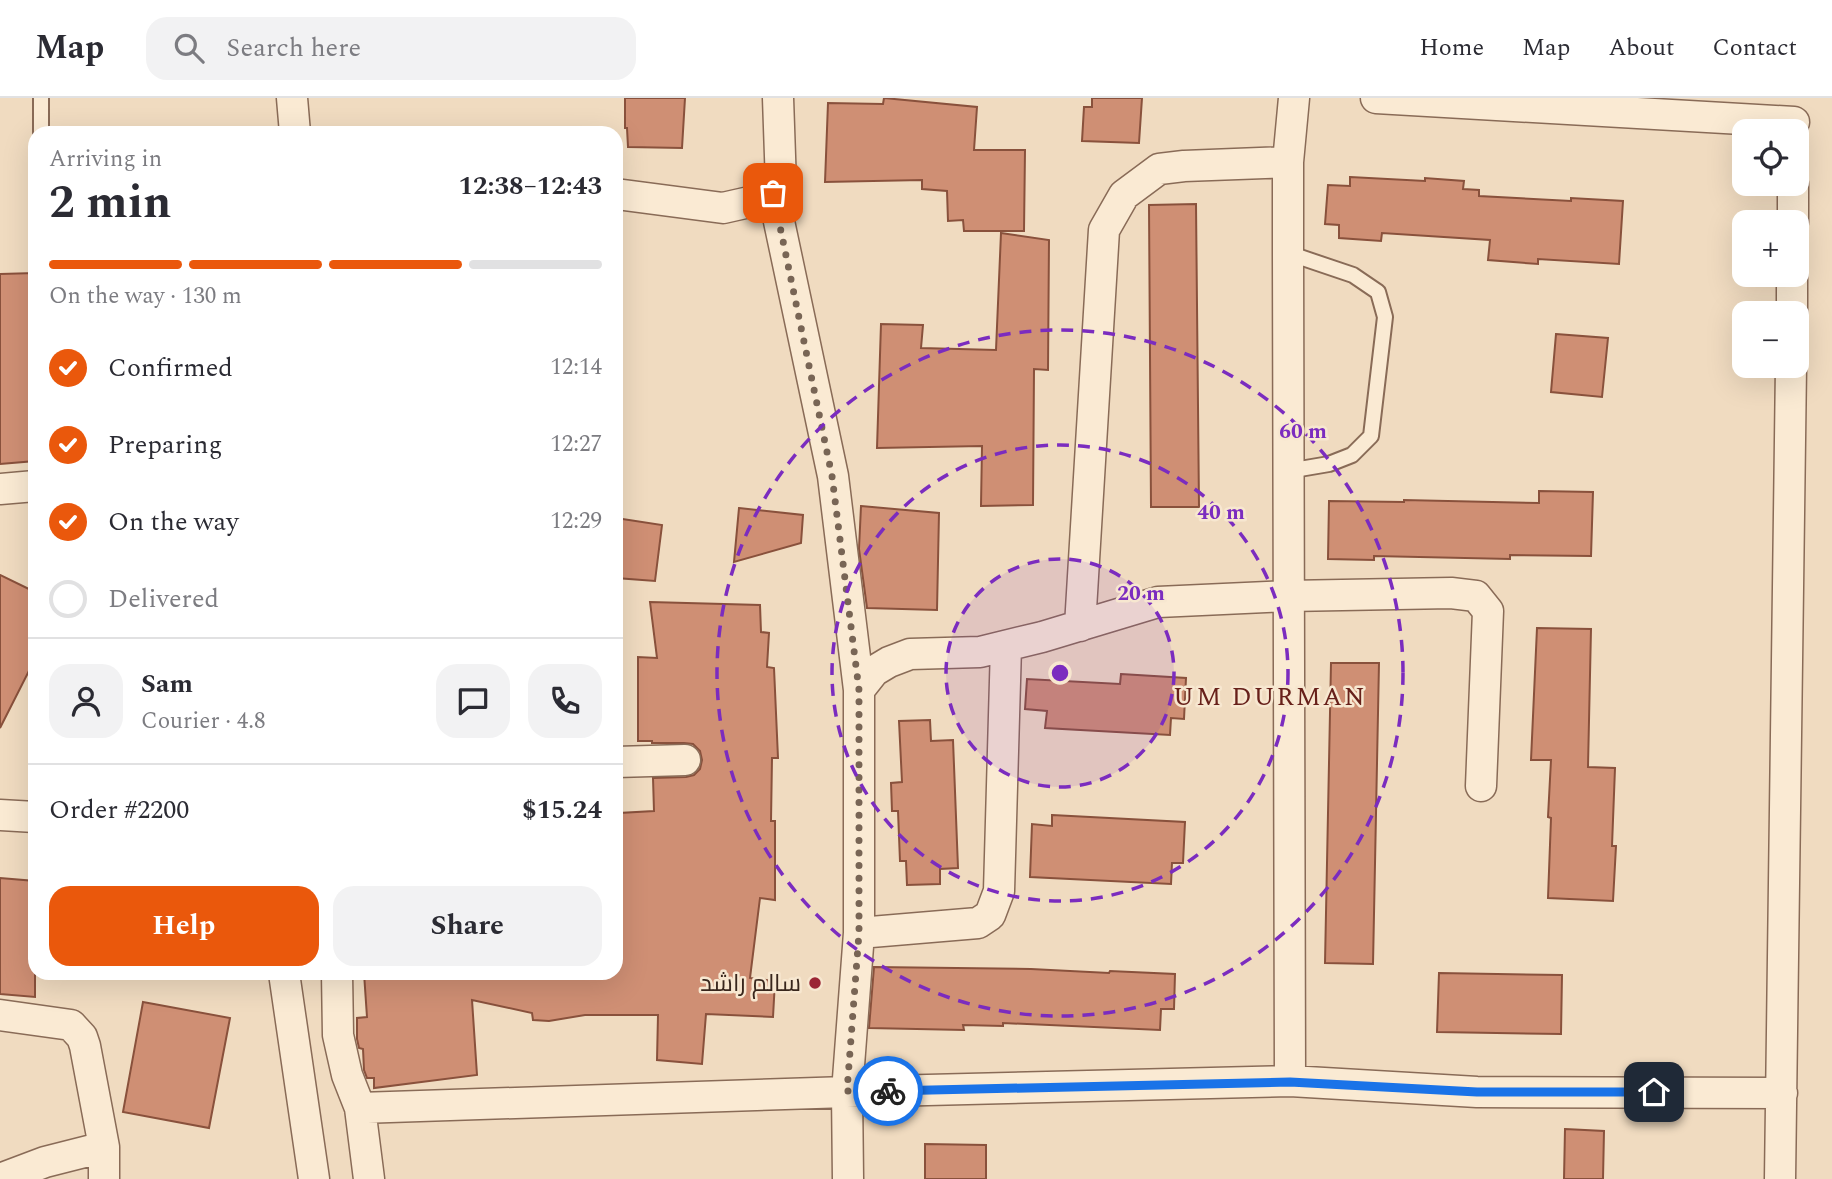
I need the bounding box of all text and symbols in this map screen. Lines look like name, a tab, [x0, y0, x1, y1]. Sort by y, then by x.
search box	[146, 17, 636, 80]
text: Map	[35, 23, 104, 73]
text: Search here	[226, 28, 361, 68]
icon: search	[170, 29, 208, 67]
text: Home	[1419, 30, 1484, 66]
text: Map	[1522, 30, 1570, 66]
text: About	[1608, 30, 1674, 66]
text: Contact	[1712, 30, 1797, 66]
map controls	[1732, 119, 1809, 378]
button: locate	[1732, 119, 1809, 196]
text: Arriving in	[49, 142, 162, 177]
pin	[743, 163, 803, 223]
text: 12:38–12:43	[458, 166, 602, 206]
text: 2 min	[49, 168, 171, 238]
icon: bag	[754, 174, 792, 212]
button: +	[1732, 210, 1809, 287]
text: On the way · 130 m	[49, 279, 242, 314]
button: −	[1732, 301, 1809, 378]
text: Confirmed	[108, 348, 233, 388]
icon: check	[49, 349, 87, 387]
text: 12:14	[550, 350, 602, 385]
text: 60 m	[1279, 416, 1327, 448]
text: Preparing	[108, 425, 222, 465]
icon: check	[49, 426, 87, 464]
text: 12:27	[550, 427, 602, 462]
text: 40 m	[1197, 497, 1245, 529]
text: On the way	[108, 502, 239, 542]
icon: check	[49, 503, 87, 541]
text: 12:29	[550, 504, 602, 539]
text: 20 m	[1117, 578, 1165, 610]
text: Delivered	[108, 579, 219, 619]
centre of rings	[1048, 661, 1072, 685]
button: person	[49, 664, 123, 738]
text: Sam	[141, 664, 193, 704]
button: chat	[436, 664, 510, 738]
button: phone	[528, 664, 602, 738]
district label: UM DURMAN	[1173, 677, 1367, 717]
text: Courier · 4.8	[141, 704, 266, 739]
text: Order #2200	[49, 790, 189, 830]
text: $15.24	[522, 790, 602, 830]
button: Help	[49, 886, 319, 966]
button: Share	[333, 886, 602, 966]
place label: سالم راشد	[700, 966, 801, 1002]
marker: سالم راشد	[807, 975, 823, 991]
courier	[853, 1056, 923, 1126]
pin	[1624, 1062, 1684, 1122]
icon: bike	[869, 1072, 907, 1110]
icon: home	[1635, 1073, 1673, 1111]

